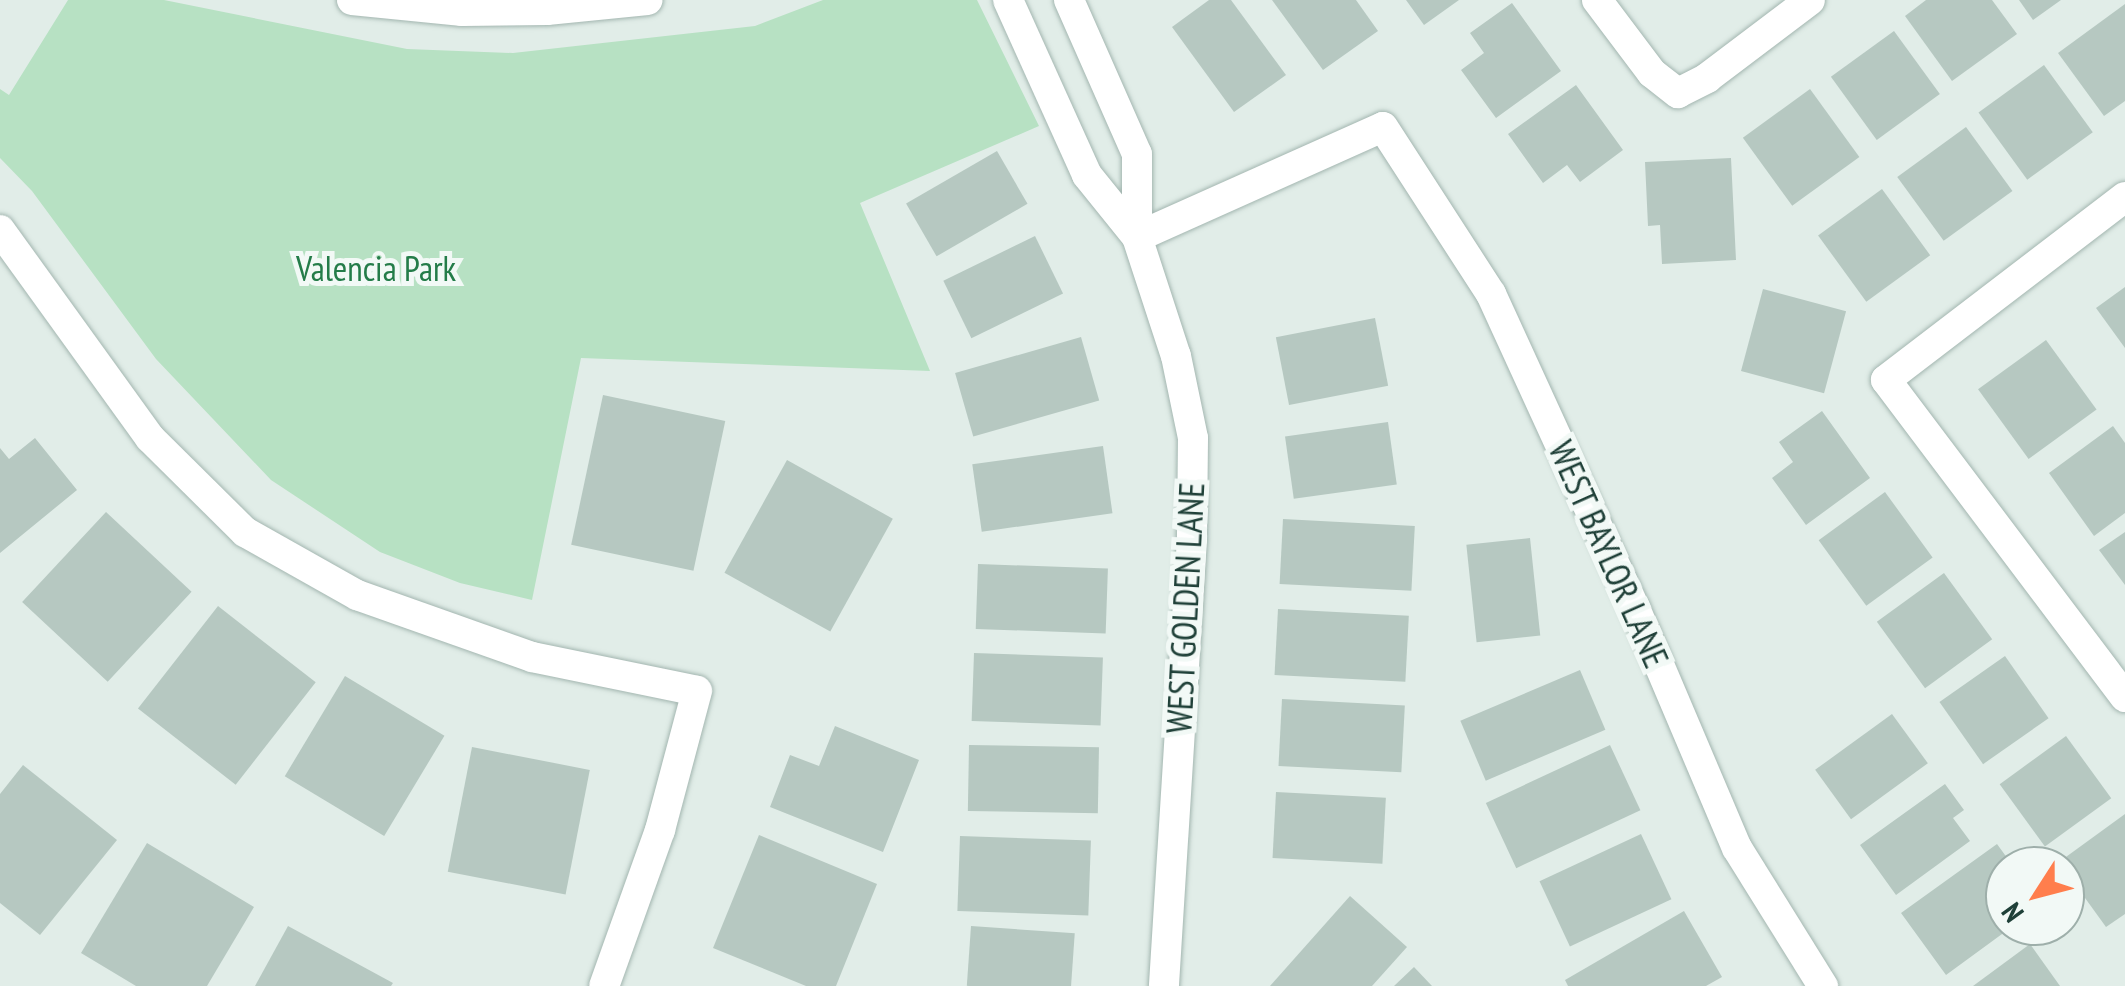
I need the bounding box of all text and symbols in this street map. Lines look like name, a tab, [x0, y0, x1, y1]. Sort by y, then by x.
park label: Valencia Park	[296, 247, 456, 289]
street label: WEST BAYLOR LANE	[1540, 434, 1678, 674]
street label: WEST GOLDEN LANE	[1157, 481, 1213, 735]
north arrow	[1985, 846, 2085, 946]
text: N	[1993, 896, 2031, 930]

